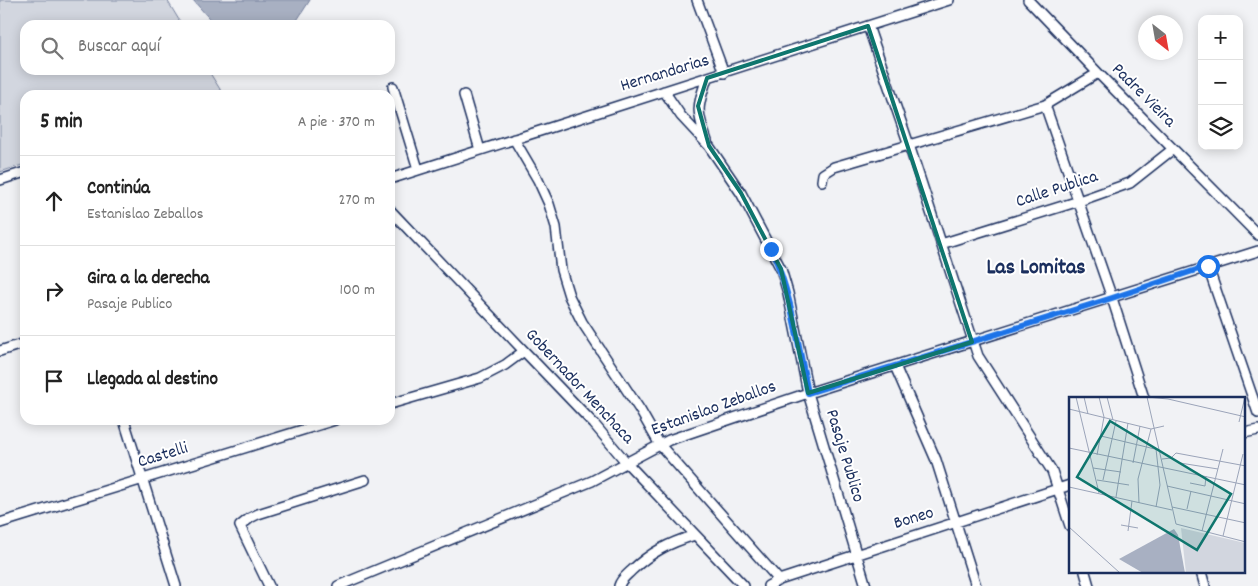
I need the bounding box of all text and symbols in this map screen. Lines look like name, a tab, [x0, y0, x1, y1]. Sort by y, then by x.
north arrow	[1138, 15, 1183, 60]
map controls	[1198, 15, 1243, 150]
button: +	[1198, 15, 1243, 60]
search box	[20, 20, 395, 75]
icon: search	[38, 34, 66, 62]
text: Buscar aquí	[78, 34, 160, 61]
street label: Hernandarias	[617, 49, 713, 99]
street label: Padre Vieira	[1105, 58, 1181, 134]
button: −	[1198, 60, 1243, 105]
button: layers	[1198, 105, 1243, 150]
text: 5 min	[40, 108, 83, 138]
text: A pie · 370 m	[298, 111, 375, 134]
street label: Calle Publica	[1013, 165, 1102, 215]
text: Continúa	[87, 176, 150, 203]
icon: ahead	[40, 187, 68, 215]
text: 270 m	[339, 189, 375, 212]
text: Estanislao Zeballos	[87, 203, 204, 226]
route end	[760, 238, 783, 261]
district label: Las Lomitas	[986, 253, 1086, 284]
route start	[1197, 255, 1220, 278]
text: Gira a la derecha	[87, 266, 209, 293]
icon: right	[40, 277, 68, 305]
text: 100 m	[339, 279, 375, 302]
text: Pasaje Publico	[87, 293, 172, 316]
street label: Gobernador Menchaca	[519, 324, 640, 451]
icon: arrive	[40, 367, 68, 395]
text: Llegada al destino	[87, 367, 218, 394]
street label: Estanislao Zeballos	[648, 375, 780, 443]
inset map	[1069, 397, 1246, 574]
street label: Pasaje Publico	[818, 406, 870, 506]
street label: Castelli	[135, 437, 191, 475]
street label: Boneo	[891, 501, 937, 537]

